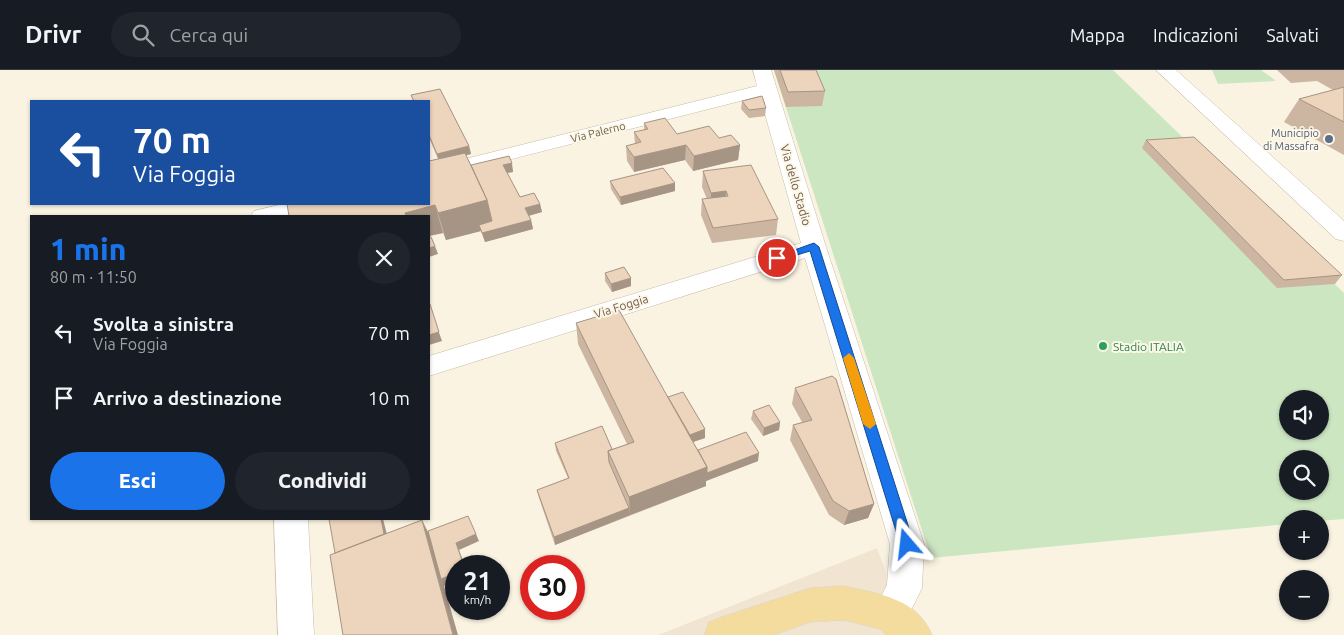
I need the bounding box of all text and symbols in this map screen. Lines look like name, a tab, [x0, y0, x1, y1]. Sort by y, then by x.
search box	[111, 12, 461, 57]
text: Drivr	[25, 21, 81, 48]
icon: search	[129, 21, 157, 49]
text: Cerca qui	[169, 24, 248, 46]
text: Mappa	[1070, 25, 1125, 45]
text: Indicazioni	[1153, 25, 1238, 45]
text: Salvati	[1266, 25, 1319, 45]
street label: Via Palerno	[569, 119, 627, 145]
icon: left	[50, 120, 115, 185]
text: 70 m	[133, 120, 211, 160]
place label: Municipio di Massafra	[1263, 127, 1319, 152]
marker: Municipio di Massafra	[1323, 133, 1335, 145]
street label: Via dello Stadio	[778, 143, 814, 227]
text: Via Foggia	[133, 161, 236, 186]
text: 1 min	[50, 232, 126, 266]
button: close	[358, 232, 410, 284]
pin	[756, 237, 798, 279]
icon: arrive	[763, 244, 791, 272]
text: 80 m · 11:50	[50, 268, 137, 286]
street label: Via Foggia	[592, 292, 650, 320]
text: Svolta a sinistra	[93, 313, 234, 335]
icon: left	[50, 319, 78, 347]
text: 70 m	[368, 322, 410, 344]
text: Via Foggia	[93, 335, 168, 353]
marker: Stadio ITALIA	[1097, 340, 1109, 352]
place label: Stadio ITALIA	[1113, 340, 1184, 353]
icon: arrive	[50, 384, 78, 412]
text: Arrivo a destinazione	[93, 387, 282, 409]
text: 10 m	[368, 387, 410, 409]
map controls	[1279, 390, 1329, 620]
button: sound	[1279, 390, 1329, 440]
button: search	[1279, 450, 1329, 500]
button: Esci	[50, 452, 225, 510]
button: Condividi	[235, 452, 410, 510]
button: +	[1279, 510, 1329, 560]
position arrow	[880, 517, 932, 569]
speed limit sign: 30	[520, 555, 585, 620]
text: 21	[463, 567, 492, 595]
button: −	[1279, 570, 1329, 620]
text: km/h	[464, 593, 491, 606]

